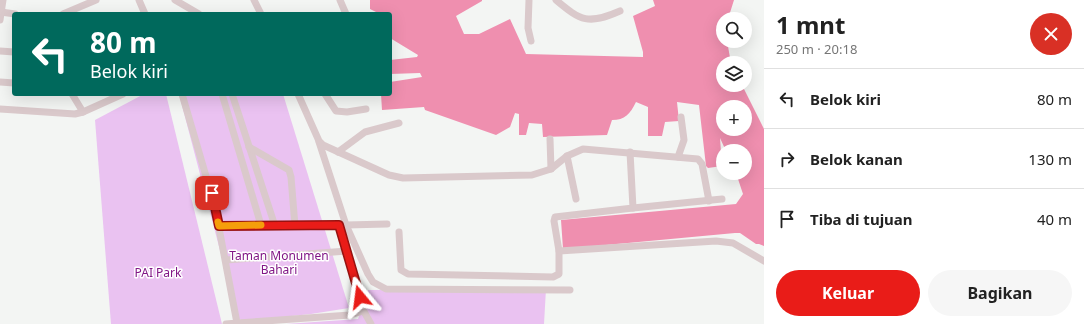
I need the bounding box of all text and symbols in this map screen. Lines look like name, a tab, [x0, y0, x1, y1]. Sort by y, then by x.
text: 1 mnt	[776, 8, 845, 41]
map controls	[716, 12, 752, 180]
button: search	[716, 12, 752, 48]
button: close	[1030, 13, 1072, 55]
text: 80 m	[90, 23, 157, 61]
icon: left	[24, 28, 76, 80]
text: 250 m · 20:18	[776, 40, 857, 58]
button: layers	[716, 56, 752, 92]
text: Belok kiri	[90, 59, 168, 83]
icon: left	[776, 88, 798, 110]
text: Belok kiri	[810, 89, 881, 109]
text: 80 m	[1037, 89, 1072, 109]
button: +	[716, 100, 752, 136]
button: −	[716, 144, 752, 180]
icon: right	[776, 148, 798, 170]
text: Belok kanan	[810, 149, 903, 169]
text: 130 m	[1028, 149, 1072, 169]
pin	[195, 176, 229, 210]
icon: arrive	[201, 182, 223, 204]
icon: arrive	[776, 208, 798, 230]
text: Tiba di tujuan	[810, 209, 913, 229]
text: 40 m	[1037, 209, 1072, 229]
park label: Taman Monumen Bahari	[229, 247, 329, 278]
park label: PAI Park	[135, 264, 182, 281]
button: Keluar	[776, 270, 920, 316]
button: Bagikan	[928, 270, 1072, 316]
position arrow	[339, 276, 381, 318]

